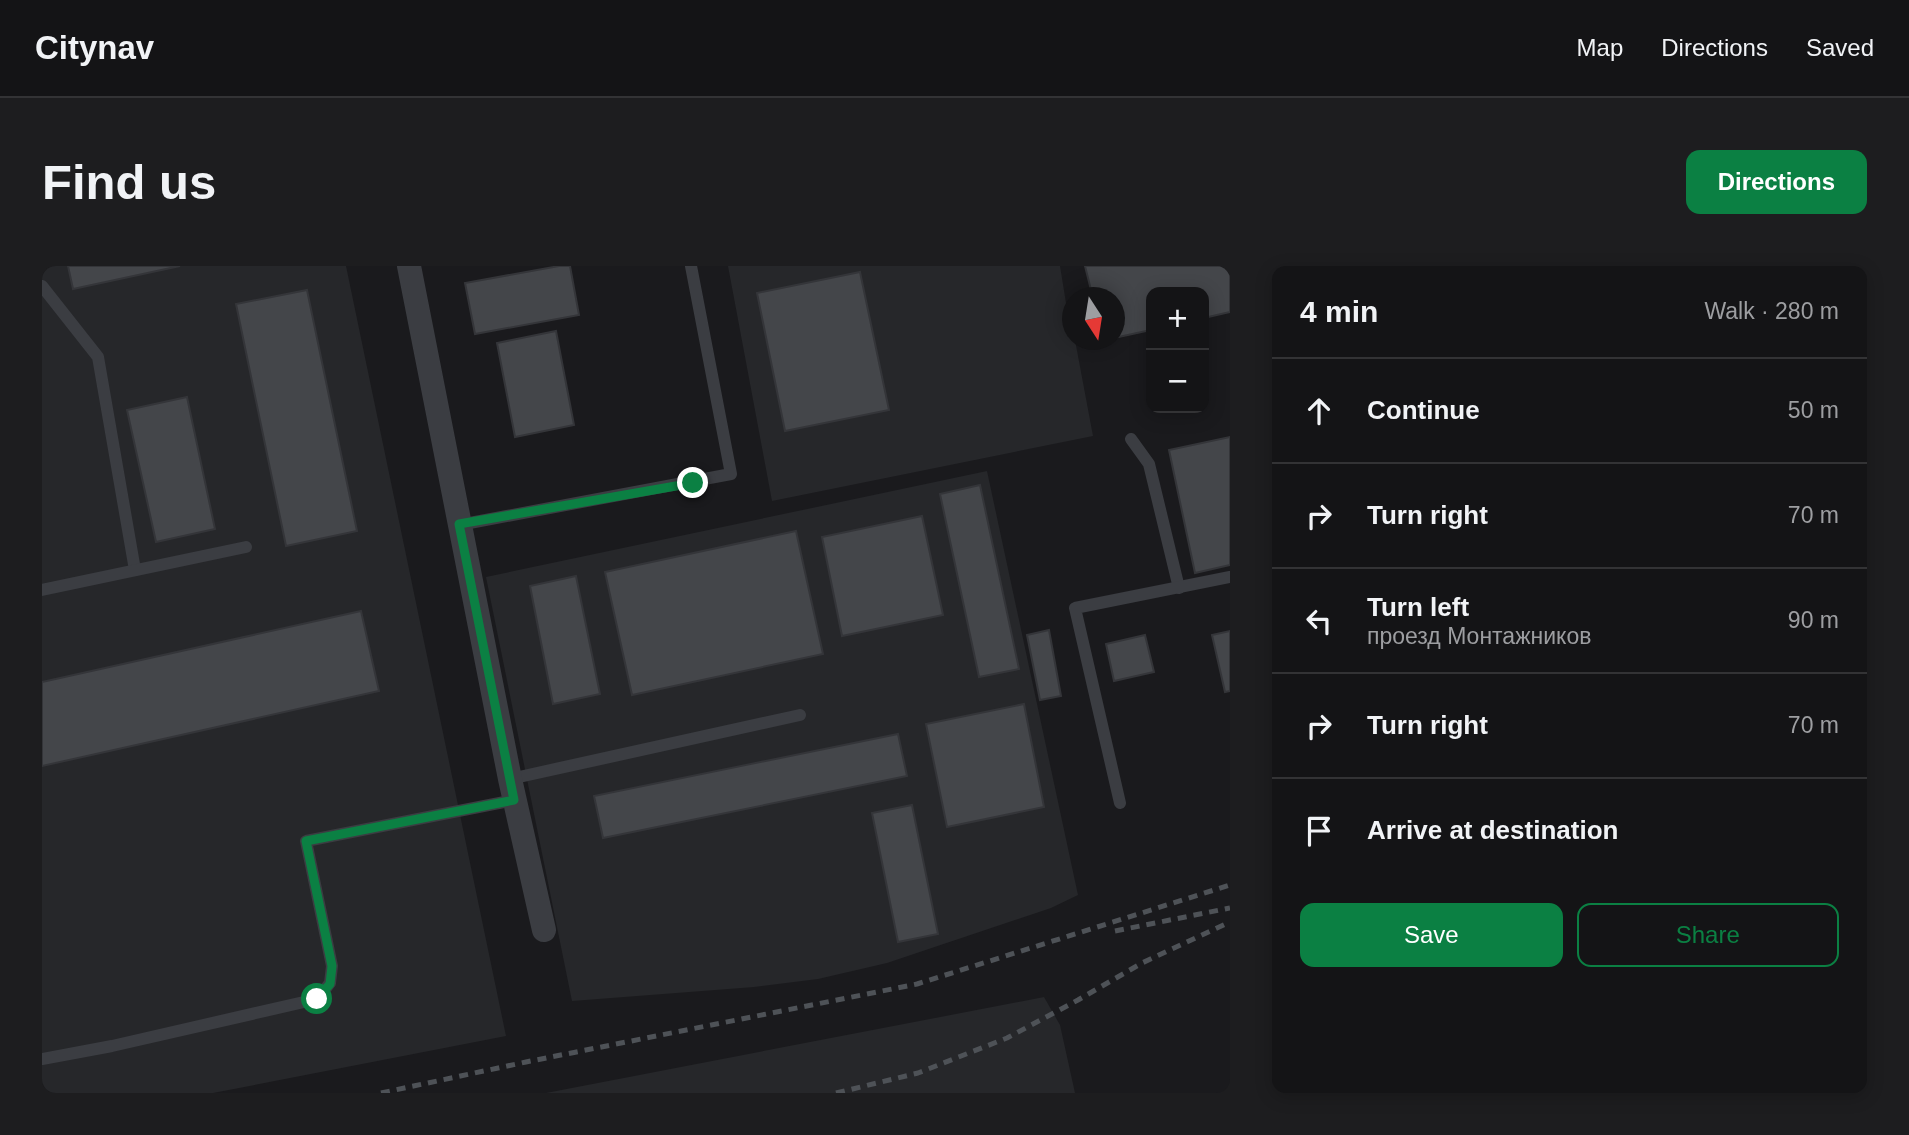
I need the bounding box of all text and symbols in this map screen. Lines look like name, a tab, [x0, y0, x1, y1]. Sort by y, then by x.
text: Citynav	[35, 29, 154, 66]
text: Map	[1577, 34, 1623, 61]
text: Directions	[1661, 34, 1768, 61]
text: Saved	[1806, 34, 1874, 61]
button: Directions	[1686, 150, 1867, 214]
text: Find us	[42, 155, 216, 209]
north arrow	[1062, 287, 1125, 350]
map controls	[1146, 287, 1209, 413]
button: +	[1146, 287, 1209, 350]
text: 4 min	[1300, 295, 1378, 328]
text: Walk · 280 m	[1704, 298, 1839, 324]
button: −	[1146, 350, 1209, 413]
icon: ahead	[1300, 392, 1338, 430]
text: Continue	[1367, 395, 1480, 425]
text: 50 m	[1788, 397, 1839, 423]
route end	[677, 467, 708, 498]
icon: right	[1300, 497, 1338, 535]
text: Turn right	[1367, 500, 1488, 530]
text: 70 m	[1788, 502, 1839, 528]
text: Turn left	[1367, 592, 1469, 622]
icon: left	[1300, 602, 1338, 640]
text: 90 m	[1788, 607, 1839, 633]
text: проезд Монтажников	[1367, 623, 1591, 649]
icon: right	[1300, 707, 1338, 745]
text: Turn right	[1367, 710, 1488, 740]
text: 70 m	[1788, 712, 1839, 738]
icon: arrive	[1300, 812, 1338, 850]
text: Arrive at destination	[1367, 815, 1618, 845]
button: Save	[1300, 903, 1563, 967]
button: Share	[1577, 903, 1839, 967]
route start	[301, 983, 332, 1014]

